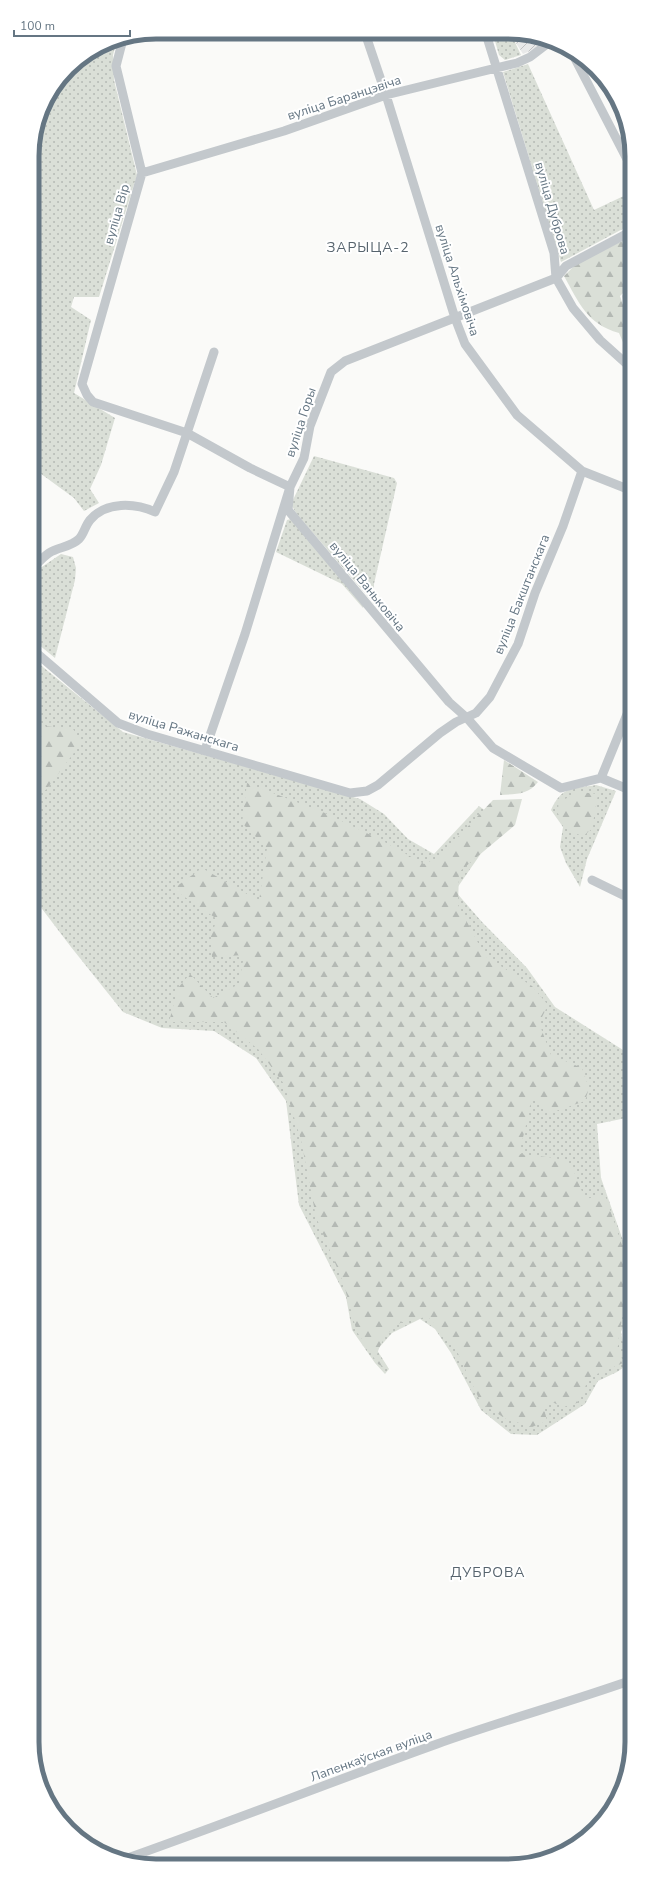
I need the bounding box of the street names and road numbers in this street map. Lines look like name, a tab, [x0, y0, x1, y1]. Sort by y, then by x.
street label: вуліца Баранцэвіча	[285, 71, 404, 125]
street label: вуліца Дуброва	[530, 160, 574, 257]
street label: вуліца Вір	[100, 182, 134, 247]
street label: вуліца Альхімовіча	[430, 222, 484, 339]
street label: вуліца Горы	[281, 385, 321, 459]
street label: вуліца Бакштанскага	[490, 532, 554, 657]
street label: вуліца Ваньковіча	[325, 538, 409, 636]
street label: вуліца Ражанскага	[126, 706, 241, 756]
street label: Лапенкаўская вуліца	[308, 1725, 435, 1786]

